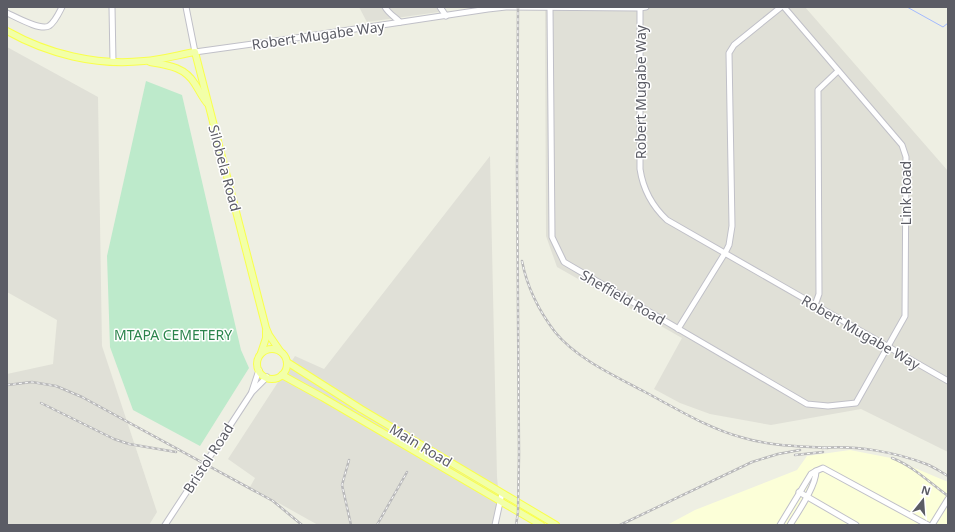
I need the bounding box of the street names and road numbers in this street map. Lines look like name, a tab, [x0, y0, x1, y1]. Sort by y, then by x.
street label: Robert Mugabe Way	[250, 16, 386, 54]
street label: Robert Mugabe Way	[631, 24, 650, 159]
street label: Silobela Road	[204, 123, 246, 213]
street label: Link Road	[896, 161, 915, 225]
street label: Sheffield Road	[577, 265, 669, 329]
street label: Robert Mugabe Way	[798, 290, 924, 374]
street label: Bristol Road	[178, 419, 238, 497]
street label: Main Road	[386, 419, 456, 471]

